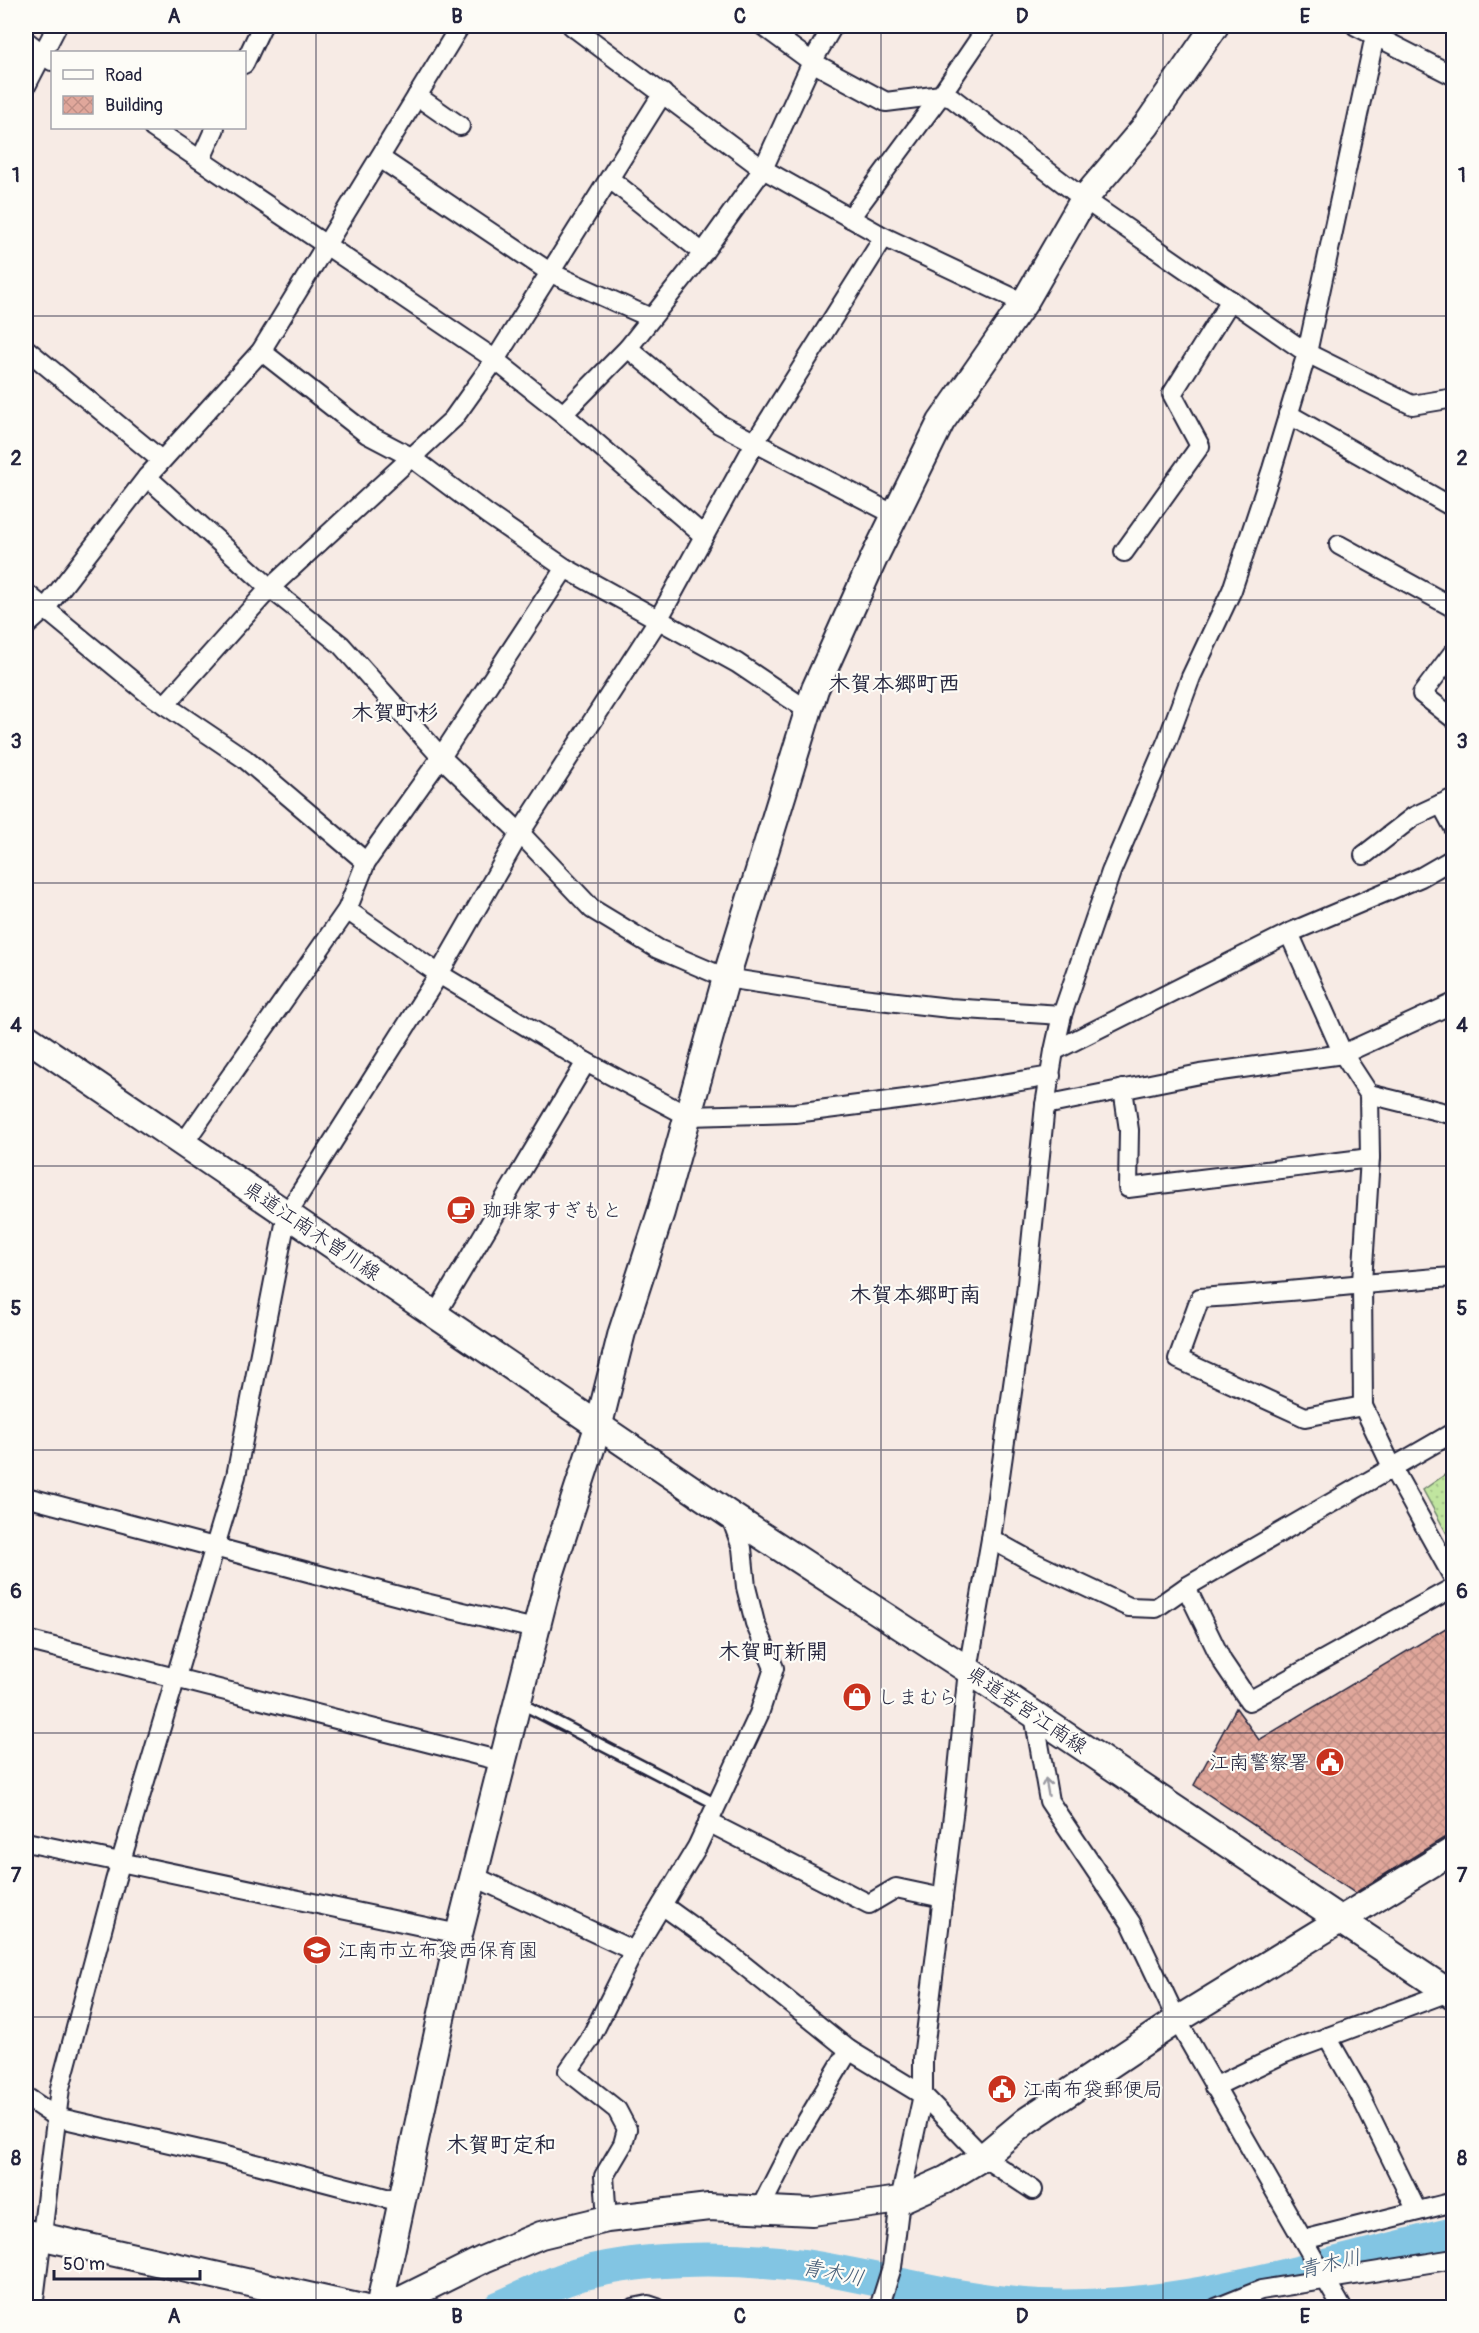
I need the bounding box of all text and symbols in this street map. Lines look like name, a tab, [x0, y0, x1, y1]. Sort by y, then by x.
text: A	[168, 4, 181, 29]
text: B	[451, 4, 463, 29]
text: C	[734, 4, 746, 29]
text: D	[1016, 4, 1029, 29]
text: E	[1300, 4, 1311, 29]
legend	[51, 51, 246, 129]
text: Road	[105, 64, 142, 87]
text: Building	[105, 94, 163, 117]
text: 1	[12, 163, 20, 188]
text: 1	[1458, 163, 1466, 188]
text: 2	[10, 446, 22, 471]
text: 2	[1456, 446, 1468, 471]
district label: 木賀本郷町西	[828, 670, 960, 698]
district label: 木賀町杉	[351, 699, 439, 727]
text: 3	[10, 729, 22, 754]
text: 3	[1456, 729, 1468, 754]
text: 4	[10, 1013, 22, 1038]
text: 4	[1456, 1013, 1468, 1038]
street label: 県道江南木曽川線	[239, 1176, 385, 1286]
cafe icon: 珈琲家すぎもと	[445, 1194, 477, 1226]
place label: 珈琲家すぎもと	[482, 1198, 622, 1223]
district label: 木賀本郷町南	[849, 1281, 981, 1309]
text: 5	[11, 1296, 22, 1321]
text: 5	[1457, 1296, 1468, 1321]
text: 6	[10, 1579, 22, 1604]
text: 6	[1456, 1579, 1468, 1604]
district label: 木賀町新開	[718, 1638, 828, 1666]
street label: 県道若宮江南線	[962, 1660, 1092, 1760]
shop icon: しまむら	[841, 1681, 873, 1713]
place label: しまむら	[878, 1685, 958, 1710]
public building icon: 江南警察署	[1314, 1746, 1346, 1778]
place label: 江南警察署	[1209, 1750, 1309, 1775]
one-way arrow	[1041, 1778, 1052, 1798]
text: 7	[11, 1863, 22, 1888]
text: 7	[1457, 1863, 1468, 1888]
school or university icon: 江南市立布袋西保育園	[301, 1934, 333, 1966]
place label: 江南市立布袋西保育園	[338, 1938, 538, 1963]
public building icon: 江南布袋郵便局	[986, 2073, 1018, 2105]
place label: 江南布袋郵便局	[1023, 2077, 1163, 2102]
district label: 木賀町定和	[446, 2131, 556, 2159]
text: 8	[11, 2146, 21, 2171]
text: 8	[1457, 2146, 1467, 2171]
scale bar	[54, 2243, 200, 2281]
water label: 青木川	[1296, 2244, 1364, 2284]
text: 50 m	[63, 2253, 105, 2276]
water label: 青木川	[800, 2254, 866, 2292]
text: A	[168, 2304, 181, 2329]
text: B	[451, 2304, 463, 2329]
text: C	[734, 2304, 746, 2329]
text: D	[1016, 2304, 1029, 2329]
text: E	[1300, 2304, 1311, 2329]

